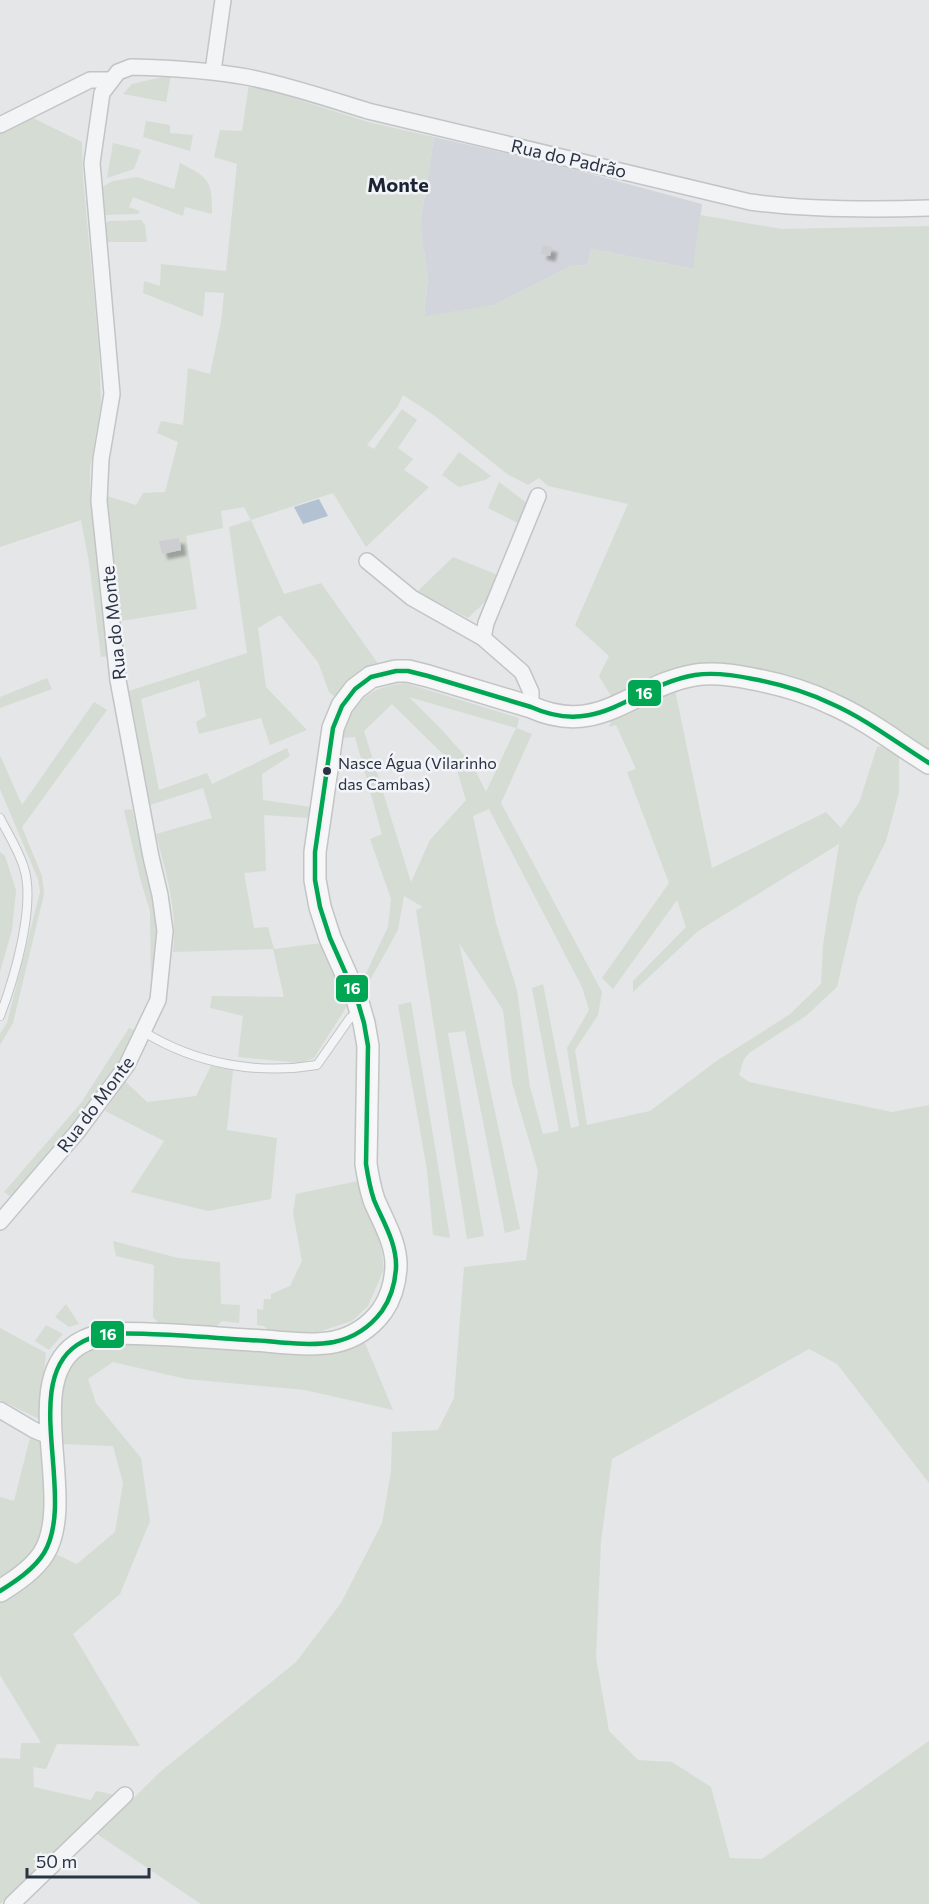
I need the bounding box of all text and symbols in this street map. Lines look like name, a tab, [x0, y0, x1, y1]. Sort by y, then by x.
street label: Rua do Padrão	[509, 134, 629, 182]
district label: Monte	[367, 172, 429, 196]
street label: Rua do Monte	[96, 565, 130, 681]
line badge: 16	[627, 679, 662, 707]
text: 16	[635, 683, 653, 702]
place label: Nasce Água (Vilarinho das Cambas)	[338, 753, 497, 793]
marker: Nasce Água (Vilarinho das Cambas)	[321, 765, 333, 777]
line badge: 16	[335, 974, 369, 1003]
text: 16	[343, 978, 361, 997]
street label: Rua do Monte	[52, 1052, 138, 1156]
line badge: 16	[90, 1320, 125, 1349]
text: 16	[99, 1324, 117, 1343]
scale bar	[27, 1841, 148, 1879]
text: 50 m	[36, 1850, 77, 1872]

